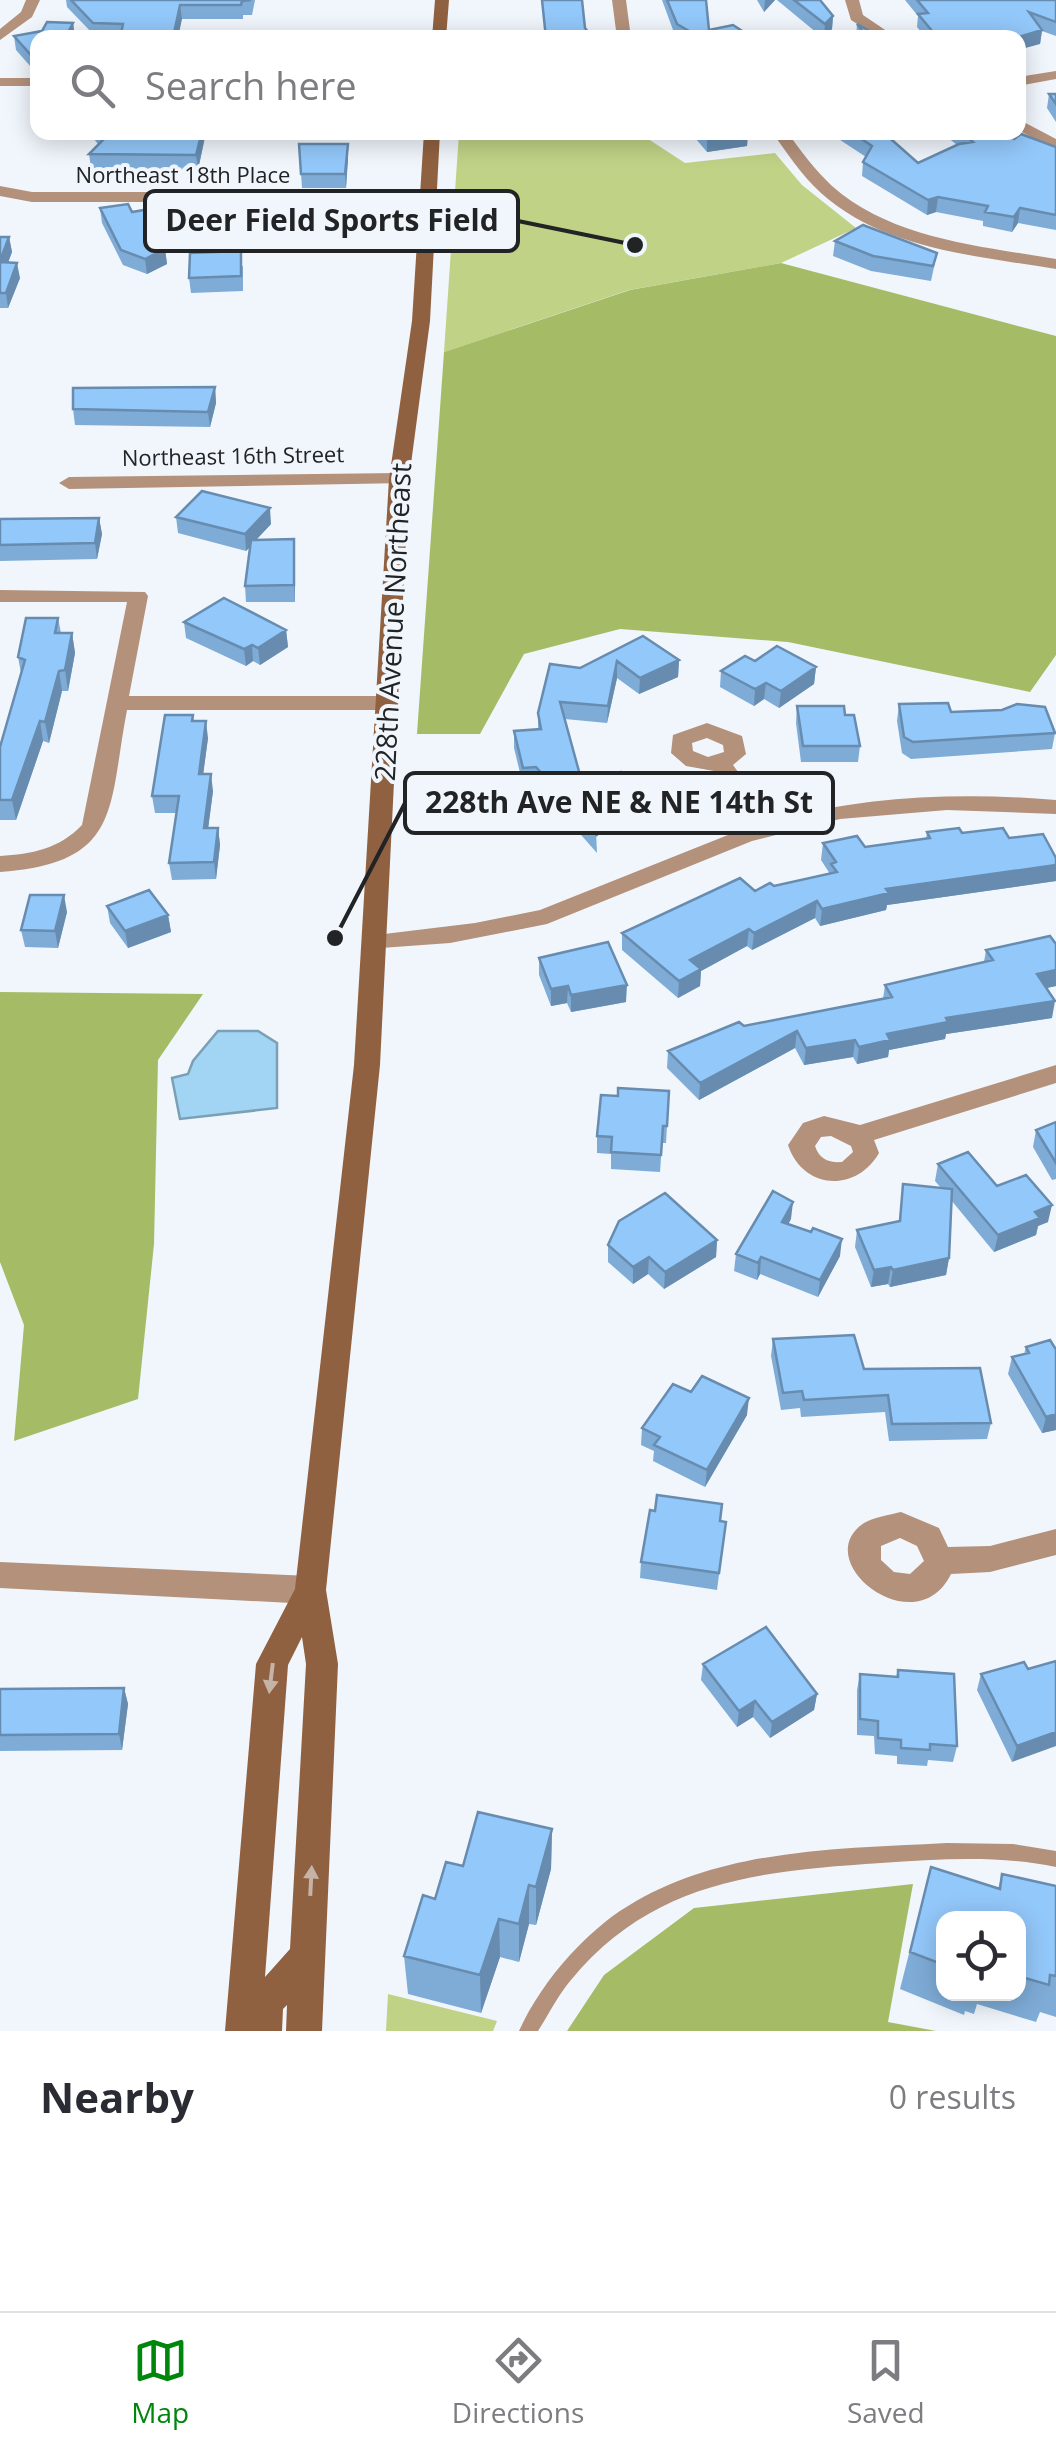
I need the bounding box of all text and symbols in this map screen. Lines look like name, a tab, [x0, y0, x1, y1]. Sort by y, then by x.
search box	[30, 30, 1026, 140]
icon: search	[65, 58, 120, 113]
text: Search here	[145, 59, 357, 111]
street label: Northeast 18th Place	[76, 159, 290, 189]
callout: Deer Field Sports Field	[145, 191, 518, 251]
text: Deer Field Sports Field	[165, 199, 499, 240]
street label: Northeast 16th Street	[122, 438, 345, 472]
street label: 228th Avenue Northeast	[365, 462, 419, 782]
callout: 228th Ave NE & NE 14th St	[405, 773, 833, 833]
text: 228th Ave NE & NE 14th St	[425, 781, 813, 822]
one-way arrow	[263, 1663, 279, 1694]
one-way arrow	[303, 1865, 319, 1896]
map controls	[936, 1911, 1026, 2001]
button: locate	[936, 1911, 1026, 2001]
text: Nearby	[40, 2068, 194, 2125]
text: 0 results	[889, 2075, 1016, 2118]
tab: Map	[131, 2333, 189, 2431]
tab: Directions	[452, 2333, 584, 2431]
tab: Saved	[847, 2333, 925, 2431]

